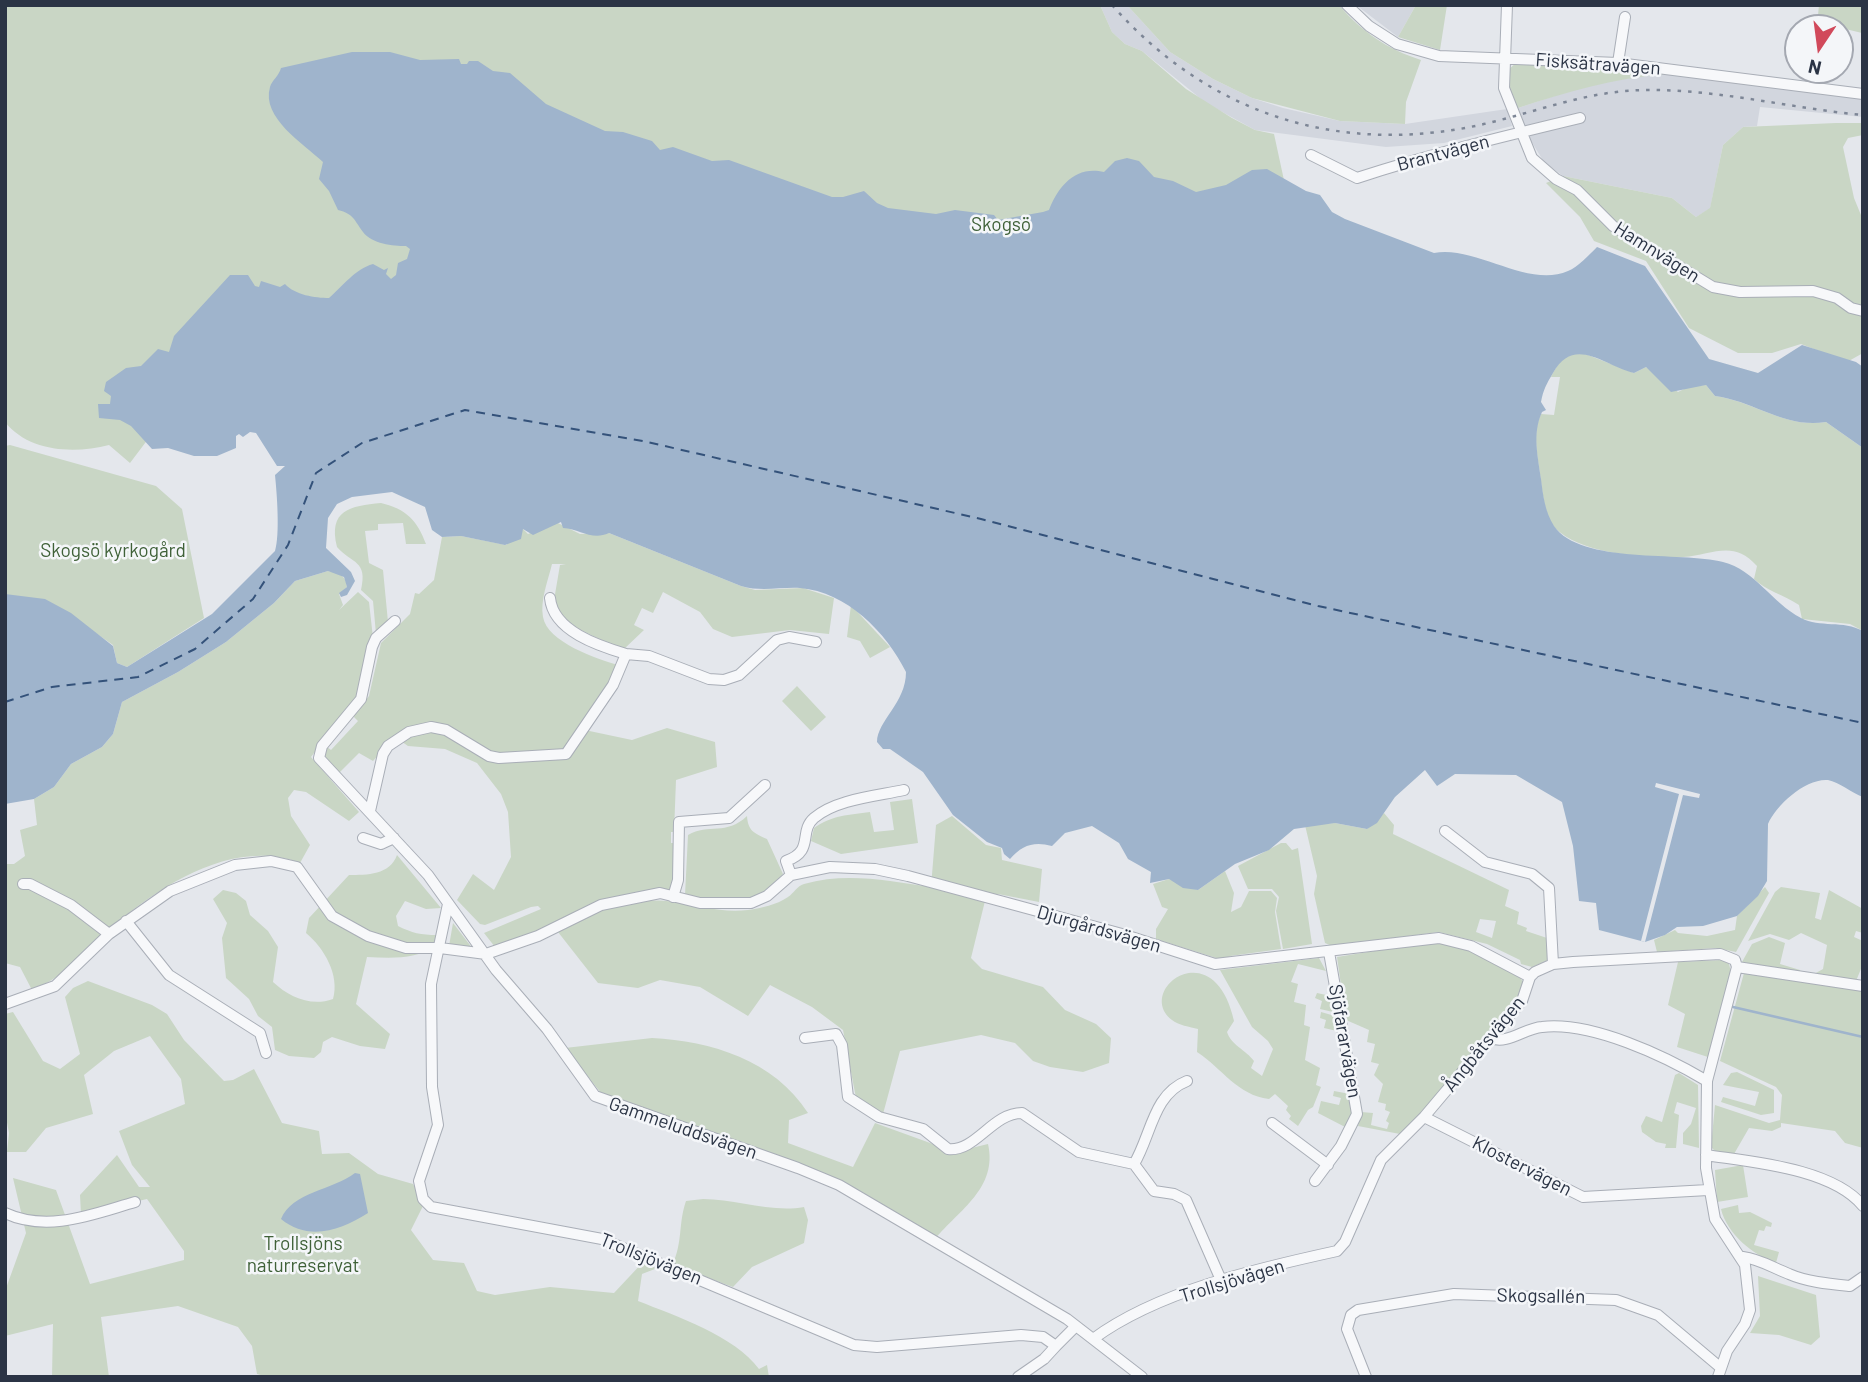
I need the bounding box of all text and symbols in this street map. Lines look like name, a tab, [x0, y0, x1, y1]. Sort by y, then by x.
north arrow	[1784, 14, 1854, 84]
street label: Fisksätravägen	[1535, 48, 1661, 80]
text: N	[1806, 55, 1823, 81]
street label: Brantvägen	[1394, 130, 1492, 176]
park label: Skogsö	[971, 214, 1031, 236]
street label: Hamnvägen	[1610, 217, 1704, 287]
park label: Skogsö kyrkogård	[40, 540, 186, 562]
street label: Djurgårdsvägen	[1034, 900, 1164, 958]
street label: Sjöfararvägen	[1324, 982, 1366, 1100]
street label: Ångbåtsvägen	[1438, 992, 1530, 1096]
street label: Gammeluddsvägen	[606, 1092, 760, 1164]
street label: Klostervägen	[1468, 1131, 1576, 1201]
street label: Trollsjövägen	[596, 1228, 706, 1290]
park label: Trollsjöns naturreservat	[247, 1233, 359, 1277]
street label: Trollsjövägen	[1177, 1254, 1287, 1308]
street label: Skogsallén	[1497, 1284, 1585, 1308]

